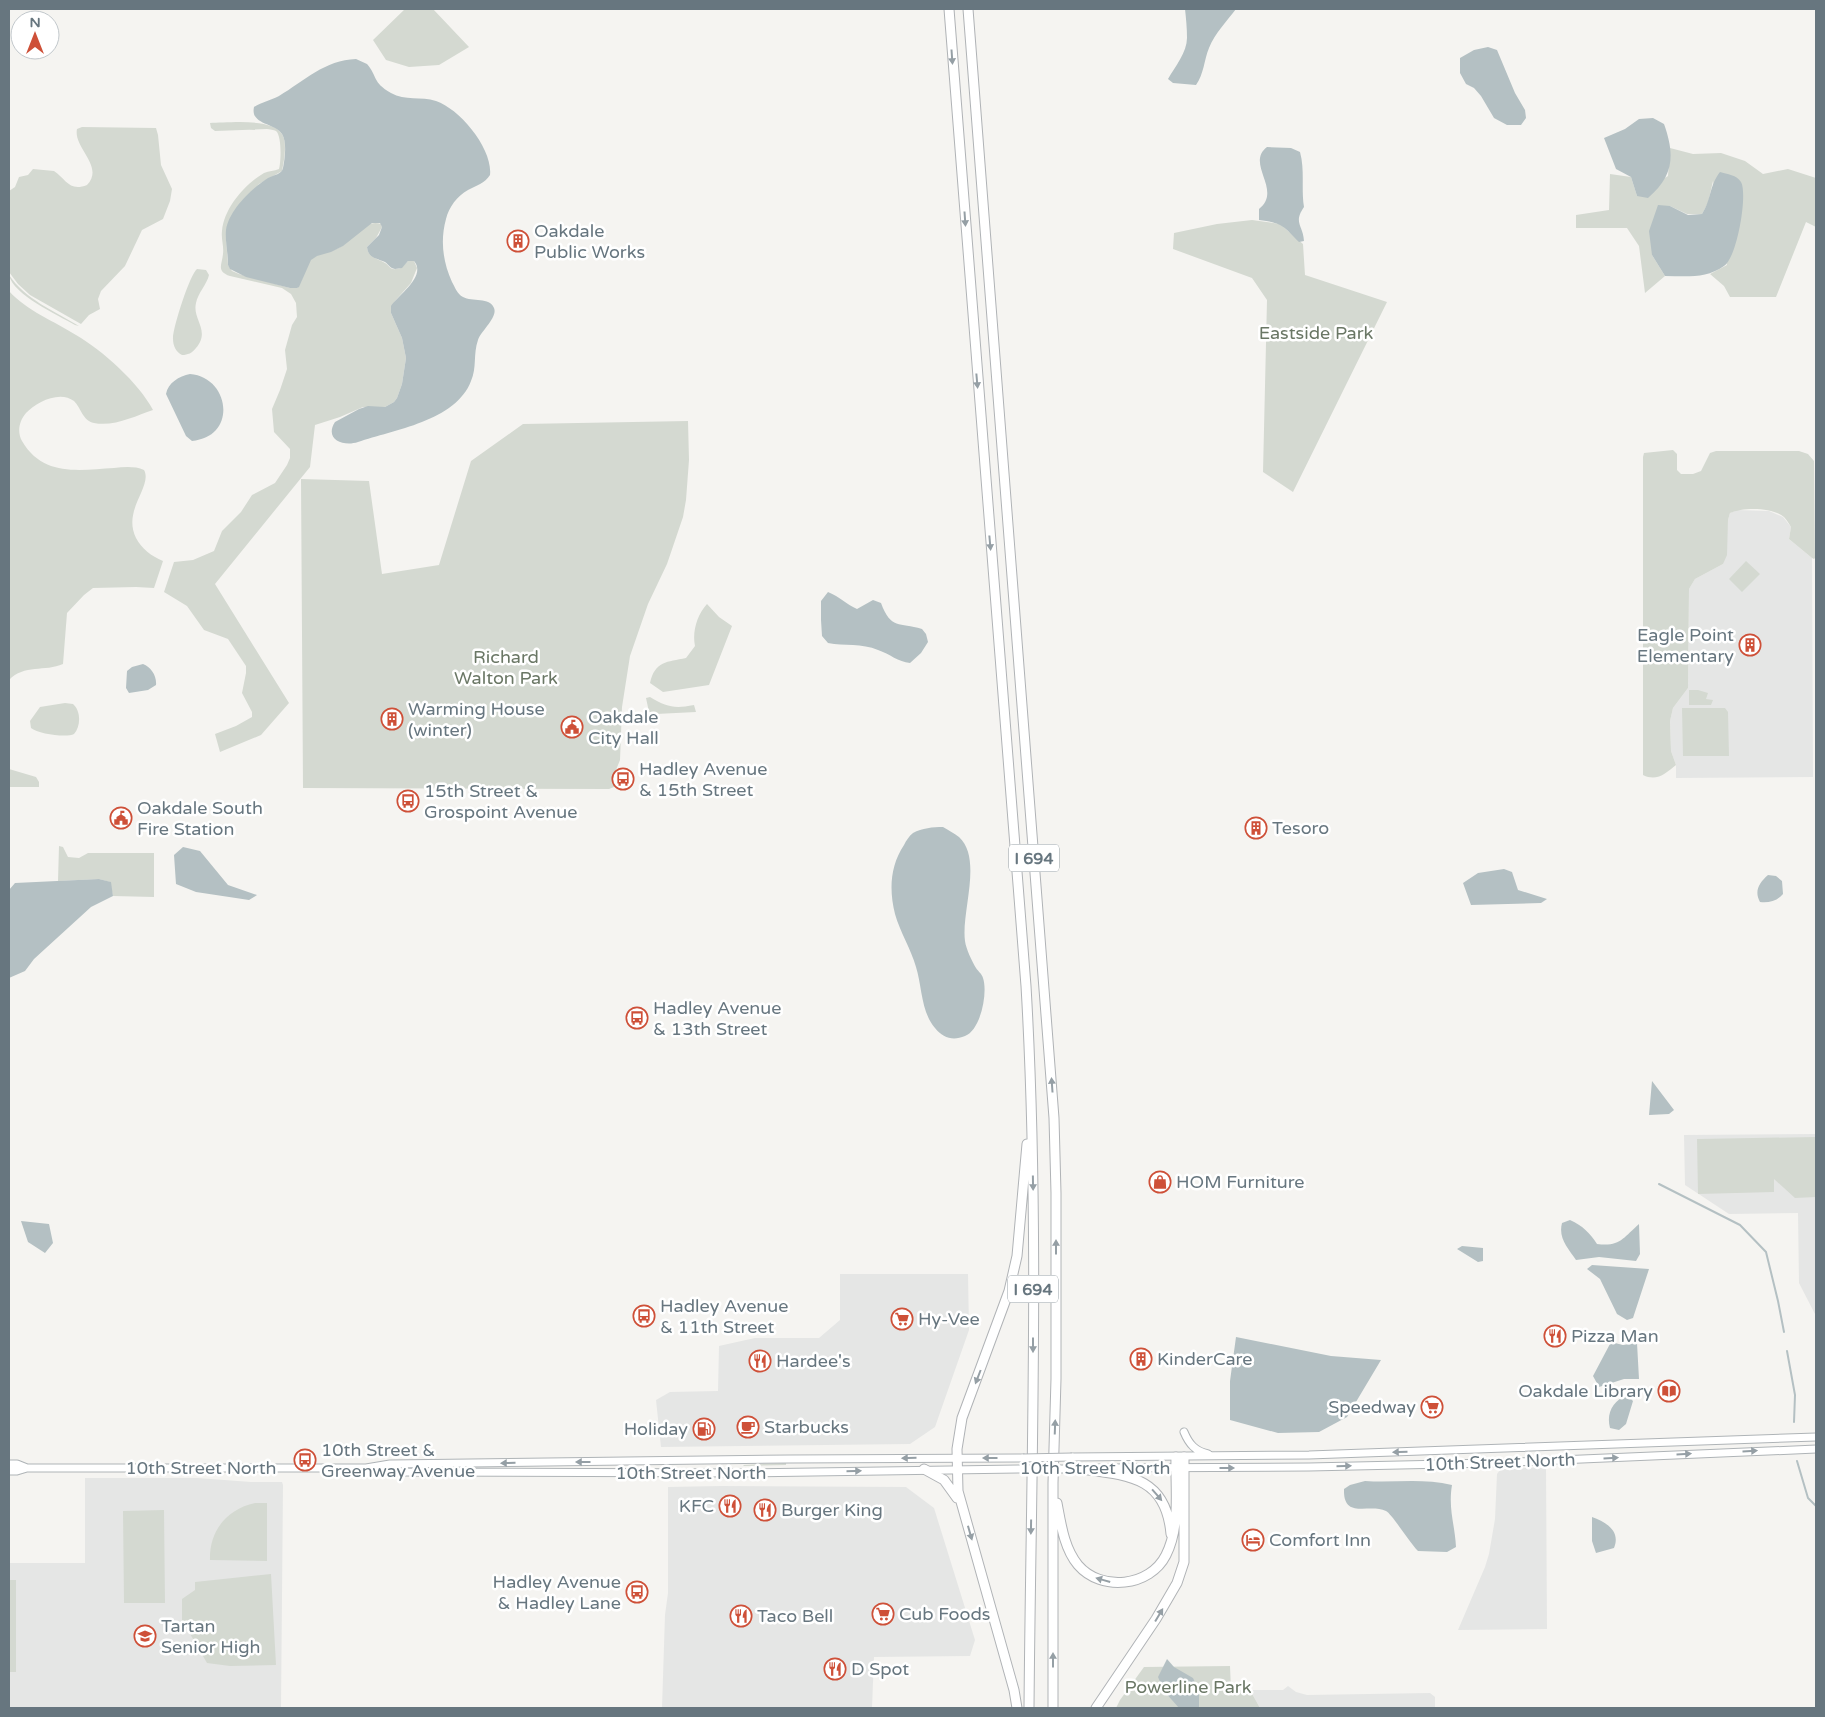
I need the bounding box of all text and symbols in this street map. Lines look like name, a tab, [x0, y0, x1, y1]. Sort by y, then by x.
north arrow	[10, 10, 60, 60]
text: N	[29, 14, 41, 31]
one-way arrow	[949, 50, 957, 66]
one-way arrow	[961, 212, 969, 228]
place label: Oakdale Public Works	[534, 220, 645, 263]
building icon: Oakdale Public Works	[506, 229, 530, 253]
park label: Eastside Park	[1259, 322, 1374, 344]
one-way arrow	[973, 374, 981, 390]
one-way arrow	[986, 536, 994, 552]
place label: Eagle Point Elementary	[1637, 624, 1734, 667]
building icon: Eagle Point Elementary	[1738, 633, 1762, 657]
park label: Richard Walton Park	[454, 646, 558, 689]
place label: Warming House (winter)	[408, 698, 545, 741]
place label: Oakdale City Hall	[588, 706, 659, 749]
building icon: Warming House (winter)	[380, 707, 404, 731]
public building icon: Oakdale City Hall	[560, 715, 584, 739]
place label: Hadley Avenue & 15th Street	[639, 758, 767, 801]
bus stop icon: Hadley Avenue & 15th Street	[611, 767, 635, 791]
place label: 15th Street & Grospoint Avenue	[424, 780, 577, 823]
bus stop icon: 15th Street & Grospoint Avenue	[396, 789, 420, 813]
place label: Oakdale South Fire Station	[137, 797, 263, 840]
public building icon: Oakdale South Fire Station	[109, 806, 133, 830]
building icon: Tesoro	[1244, 816, 1268, 840]
place label: Tesoro	[1272, 817, 1329, 839]
road number: I 694	[1009, 844, 1059, 871]
place label: Hadley Avenue & 13th Street	[653, 997, 781, 1040]
bus stop icon: Hadley Avenue & 13th Street	[625, 1006, 649, 1030]
one-way arrow	[1047, 1076, 1055, 1092]
shop icon: HOM Furniture	[1148, 1170, 1172, 1194]
place label: HOM Furniture	[1176, 1171, 1305, 1193]
one-way arrow	[1029, 1175, 1037, 1191]
one-way arrow	[1052, 1239, 1060, 1255]
road number: I 694	[1008, 1276, 1058, 1302]
place label: Hadley Avenue & 11th Street	[660, 1295, 788, 1338]
bus stop icon: Hadley Avenue & 11th Street	[632, 1304, 656, 1328]
supermarket icon: Hy-Vee	[890, 1307, 914, 1331]
place label: Hy-Vee	[918, 1308, 980, 1330]
restaurant icon: Pizza Man	[1543, 1324, 1567, 1348]
place label: Pizza Man	[1571, 1325, 1659, 1347]
one-way arrow	[1029, 1337, 1037, 1353]
building icon: KinderCare	[1129, 1347, 1153, 1371]
place label: KinderCare	[1157, 1348, 1252, 1370]
restaurant icon: Hardee's	[748, 1349, 772, 1373]
place label: Hardee's	[776, 1350, 851, 1372]
one-way arrow	[974, 1370, 981, 1385]
library icon: Oakdale Library	[1657, 1379, 1681, 1403]
place label: Oakdale Library	[1518, 1380, 1653, 1402]
supermarket icon: Speedway	[1420, 1395, 1444, 1419]
place label: Speedway	[1328, 1396, 1416, 1418]
cafe icon: Starbucks	[736, 1415, 760, 1439]
place label: Starbucks	[764, 1416, 849, 1438]
fuel station icon: Holiday	[692, 1417, 716, 1441]
place label: Holiday	[624, 1418, 688, 1440]
one-way arrow	[1051, 1419, 1059, 1435]
place label: 10th Street & Greenway Avenue	[321, 1439, 475, 1482]
one-way arrow	[1742, 1447, 1758, 1455]
bus stop icon: 10th Street & Greenway Avenue	[293, 1448, 317, 1472]
one-way arrow	[1392, 1448, 1408, 1456]
street label: 10th Street North	[1424, 1448, 1576, 1476]
one-way arrow	[1676, 1450, 1692, 1458]
one-way arrow	[901, 1454, 917, 1462]
one-way arrow	[981, 1454, 997, 1462]
one-way arrow	[1603, 1454, 1619, 1462]
street label: 10th Street North	[125, 1457, 277, 1479]
street label: 10th Street North	[1019, 1457, 1171, 1479]
one-way arrow	[574, 1458, 590, 1466]
one-way arrow	[500, 1459, 516, 1467]
street label: 10th Street North	[615, 1462, 767, 1484]
one-way arrow	[1336, 1462, 1352, 1470]
one-way arrow	[1219, 1463, 1235, 1471]
one-way arrow	[846, 1467, 862, 1475]
one-way arrow	[1151, 1489, 1163, 1501]
restaurant icon: KFC	[718, 1494, 742, 1518]
place label: KFC	[679, 1495, 714, 1517]
restaurant icon: Burger King	[753, 1498, 777, 1522]
place label: Burger King	[781, 1499, 883, 1521]
one-way arrow	[1027, 1519, 1035, 1535]
one-way arrow	[966, 1526, 974, 1541]
hotel icon: Comfort Inn	[1241, 1528, 1265, 1552]
place label: Comfort Inn	[1269, 1529, 1371, 1551]
place label: Hadley Avenue & Hadley Lane	[493, 1571, 621, 1614]
one-way arrow	[1096, 1575, 1111, 1583]
bus stop icon: Hadley Avenue & Hadley Lane	[625, 1580, 649, 1604]
supermarket icon: Cub Foods	[871, 1602, 895, 1626]
place label: Cub Foods	[899, 1603, 990, 1625]
restaurant icon: Taco Bell	[729, 1604, 753, 1628]
place label: Taco Bell	[757, 1605, 833, 1627]
one-way arrow	[1154, 1608, 1163, 1621]
place label: Tartan Senior High	[161, 1615, 260, 1658]
school or university icon: Tartan Senior High	[133, 1624, 157, 1648]
one-way arrow	[1049, 1651, 1057, 1667]
restaurant icon: D Spot	[823, 1657, 847, 1681]
place label: D Spot	[851, 1658, 909, 1680]
park label: Powerline Park	[1124, 1676, 1252, 1698]

